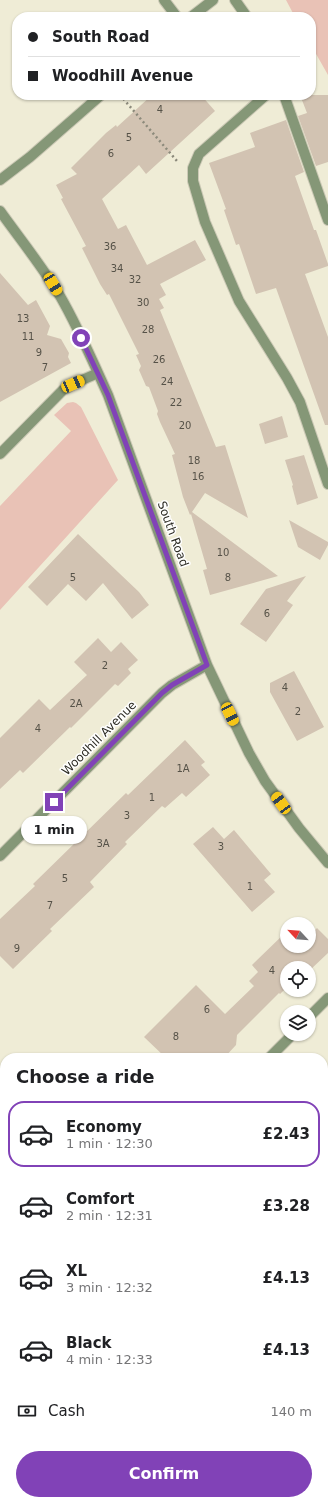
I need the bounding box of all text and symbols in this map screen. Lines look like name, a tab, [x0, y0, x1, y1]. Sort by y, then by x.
text: South Road	[52, 28, 150, 46]
text: Woodhill Avenue	[52, 67, 193, 85]
house number: 4	[157, 104, 163, 115]
house number: 5	[126, 132, 132, 143]
house number: 6	[108, 148, 114, 159]
house number: 36	[104, 241, 116, 252]
house number: 34	[111, 263, 123, 274]
car	[42, 271, 64, 297]
house number: 32	[129, 274, 141, 285]
house number: 30	[137, 297, 149, 308]
house number: 13	[17, 313, 29, 324]
house number: 28	[142, 324, 154, 335]
route start	[72, 329, 90, 347]
house number: 11	[22, 331, 34, 342]
house number: 9	[36, 347, 42, 358]
house number: 26	[153, 354, 165, 365]
house number: 7	[42, 362, 48, 373]
car	[60, 374, 86, 394]
house number: 24	[161, 376, 173, 387]
house number: 22	[170, 397, 182, 408]
house number: 20	[179, 420, 191, 431]
house number: 18	[188, 455, 200, 466]
house number: 16	[192, 471, 204, 482]
street label: South Road	[155, 499, 191, 569]
house number: 10	[217, 547, 229, 558]
house number: 5	[70, 572, 76, 583]
house number: 8	[225, 572, 231, 583]
house number: 6	[264, 608, 270, 619]
house number: 2	[102, 660, 108, 671]
house number: 4	[282, 682, 288, 693]
street label: Woodhill Avenue	[59, 698, 139, 778]
house number: 2A	[69, 698, 83, 709]
car	[219, 701, 241, 727]
house number: 2	[295, 706, 301, 717]
house number: 4	[35, 723, 41, 734]
house number: 1A	[176, 763, 190, 774]
car	[269, 790, 293, 816]
house number: 1	[149, 792, 155, 803]
route end	[45, 793, 63, 811]
house number: 3	[124, 810, 130, 821]
callout: 1 min	[21, 816, 87, 844]
text: 1 min	[34, 822, 74, 837]
house number: 3A	[96, 838, 110, 849]
house number: 3	[218, 841, 224, 852]
house number: 5	[62, 873, 68, 884]
house number: 1	[247, 881, 253, 892]
house number: 7	[47, 900, 53, 911]
north arrow	[280, 917, 316, 953]
map controls	[280, 917, 316, 1041]
house number: 9	[14, 943, 20, 954]
button: locate	[280, 961, 316, 997]
house number: 4	[269, 965, 275, 976]
house number: 6	[204, 1004, 210, 1015]
button: layers	[280, 1005, 316, 1041]
house number: 8	[173, 1031, 179, 1042]
text: Choose a ride	[16, 1066, 155, 1087]
icon: car	[18, 1116, 54, 1152]
text: Economy	[66, 1118, 142, 1136]
text: £2.43	[263, 1125, 310, 1143]
text: 1 min · 12:30	[66, 1136, 153, 1151]
icon: car	[18, 1188, 54, 1224]
text: Comfort	[66, 1190, 134, 1208]
text: £3.28	[263, 1197, 310, 1215]
text: 2 min · 12:31	[66, 1208, 153, 1223]
icon: car	[18, 1260, 54, 1296]
text: XL	[66, 1262, 87, 1280]
text: £4.13	[263, 1269, 310, 1287]
text: 3 min · 12:32	[66, 1280, 153, 1295]
icon: car	[18, 1332, 54, 1368]
text: Black	[66, 1334, 112, 1352]
text: £4.13	[263, 1341, 310, 1359]
text: 4 min · 12:33	[66, 1352, 153, 1367]
icon: cash	[16, 1400, 38, 1422]
text: Cash	[48, 1402, 85, 1420]
text: 140 m	[270, 1404, 312, 1419]
button: Confirm	[16, 1451, 312, 1497]

